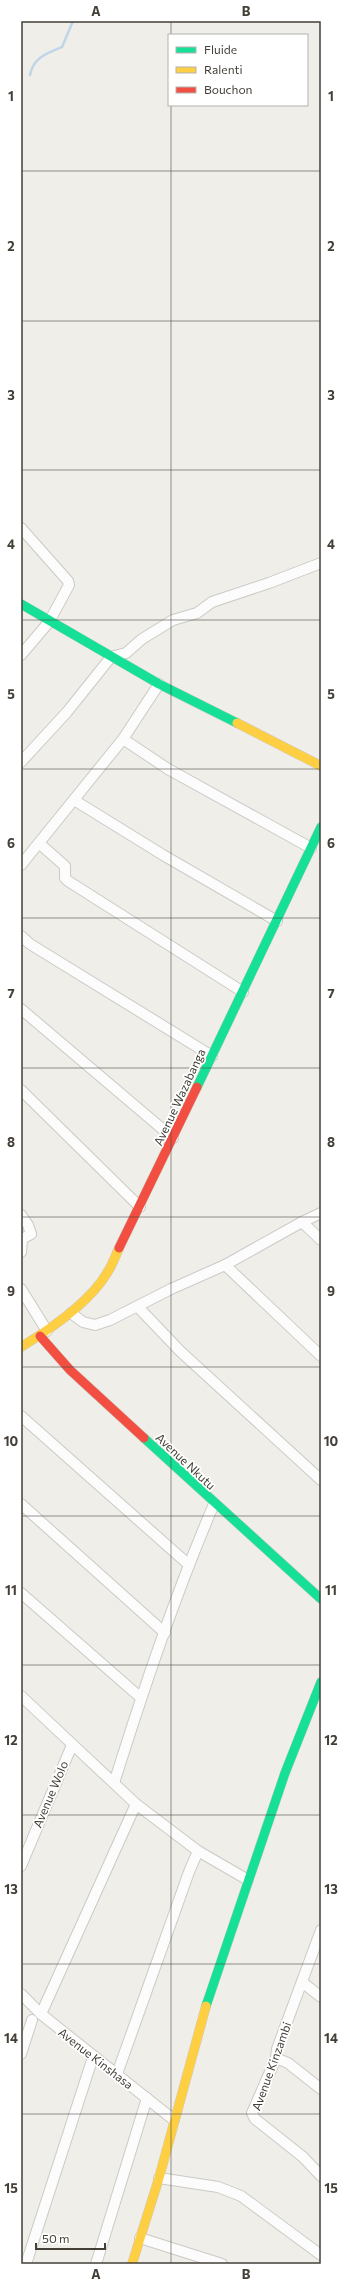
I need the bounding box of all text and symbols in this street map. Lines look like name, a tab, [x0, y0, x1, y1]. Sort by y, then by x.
text: A	[91, 3, 101, 19]
text: B	[242, 3, 251, 19]
legend	[168, 34, 308, 106]
text: Fluide	[204, 42, 237, 56]
text: Ralenti	[204, 62, 243, 76]
text: Bouchon	[204, 82, 252, 96]
text: 1	[8, 88, 14, 104]
text: 1	[328, 88, 334, 104]
text: 2	[7, 238, 15, 254]
text: 2	[327, 238, 335, 254]
text: 3	[7, 387, 15, 403]
text: 3	[327, 387, 335, 403]
text: 4	[7, 536, 15, 552]
text: 4	[327, 536, 335, 552]
text: 5	[7, 686, 15, 702]
text: 5	[327, 686, 335, 702]
text: 6	[7, 835, 15, 851]
text: 6	[327, 835, 335, 851]
text: 7	[7, 985, 15, 1001]
text: 7	[327, 985, 335, 1001]
street label: Avenue Wazabanga	[150, 1046, 208, 1148]
text: 8	[7, 1134, 15, 1150]
text: 8	[327, 1134, 335, 1150]
text: 9	[7, 1283, 15, 1299]
text: 9	[327, 1283, 335, 1299]
street label: Avenue Nkutu	[153, 1430, 219, 1492]
text: 10	[4, 1433, 19, 1449]
text: 10	[324, 1433, 339, 1449]
text: 11	[5, 1582, 17, 1598]
text: 11	[325, 1582, 337, 1598]
text: 12	[4, 1732, 18, 1748]
text: 12	[324, 1732, 338, 1748]
street label: Avenue Wolo	[30, 1759, 70, 1829]
text: 13	[4, 1881, 18, 1897]
text: 13	[324, 1881, 338, 1897]
street label: Avenue Kinzambi	[248, 2020, 294, 2112]
street label: Avenue Kinshasa	[56, 2025, 136, 2091]
text: 14	[4, 2030, 18, 2046]
text: 14	[324, 2030, 338, 2046]
text: 15	[4, 2180, 18, 2196]
text: 15	[324, 2180, 338, 2196]
scale bar	[36, 2225, 105, 2251]
text: 50 m	[42, 2231, 70, 2245]
text: A	[91, 2266, 101, 2282]
text: B	[242, 2266, 251, 2282]

